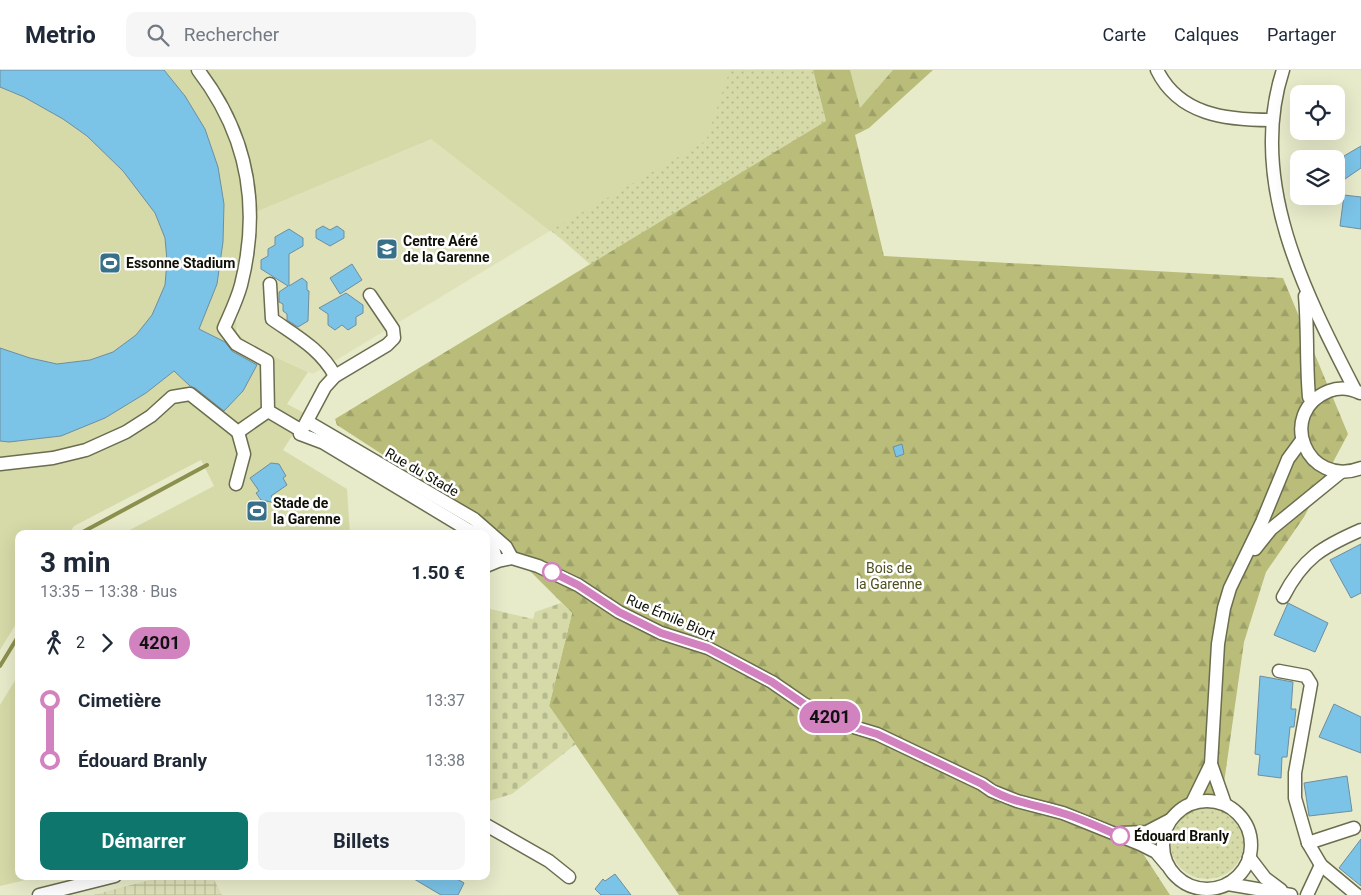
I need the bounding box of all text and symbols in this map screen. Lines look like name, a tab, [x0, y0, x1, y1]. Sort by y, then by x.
search box	[126, 12, 476, 57]
text: Metrio	[25, 21, 96, 49]
icon: search	[144, 21, 172, 49]
text: Rechercher	[184, 23, 279, 46]
text: Carte	[1103, 24, 1146, 45]
text: Calques	[1174, 24, 1239, 45]
text: Partager	[1267, 24, 1336, 45]
map controls	[1290, 85, 1345, 205]
button: locate	[1290, 85, 1345, 140]
button: layers	[1290, 150, 1345, 205]
place label: Centre Aéré de la Garenne	[403, 233, 490, 265]
school or university icon: Centre Aéré de la Garenne	[375, 237, 399, 261]
sports icon: Essonne Stadium	[98, 251, 122, 275]
place label: Essonne Stadium	[126, 255, 235, 271]
street label: Rue du Stade	[382, 445, 462, 499]
place label: Stade de la Garenne	[273, 495, 341, 527]
sports icon: Stade de la Garenne	[245, 499, 269, 523]
text: 3 min	[40, 546, 110, 579]
park label: Bois de la Garenne	[856, 560, 922, 592]
text: 1.50 €	[411, 561, 465, 584]
unlabelled marker	[542, 562, 562, 582]
text: 13:35 – 13:38 · Bus	[40, 582, 177, 601]
street label: Rue Émile Biort	[624, 590, 719, 643]
icon: walk	[40, 629, 68, 657]
icon: forward	[93, 629, 121, 657]
text: 4201	[139, 632, 180, 653]
text: 2	[76, 633, 85, 652]
text: Cimetière	[78, 689, 161, 712]
text: 13:37	[425, 691, 465, 710]
line badge: 4201	[795, 701, 865, 733]
text: 4201	[809, 706, 851, 727]
text: Édouard Branly	[78, 749, 207, 772]
text: 13:38	[425, 751, 465, 770]
button: Démarrer	[40, 812, 248, 870]
button: Billets	[258, 812, 465, 870]
marker: Édouard Branly	[1110, 826, 1130, 846]
place label: Édouard Branly	[1134, 827, 1230, 844]

